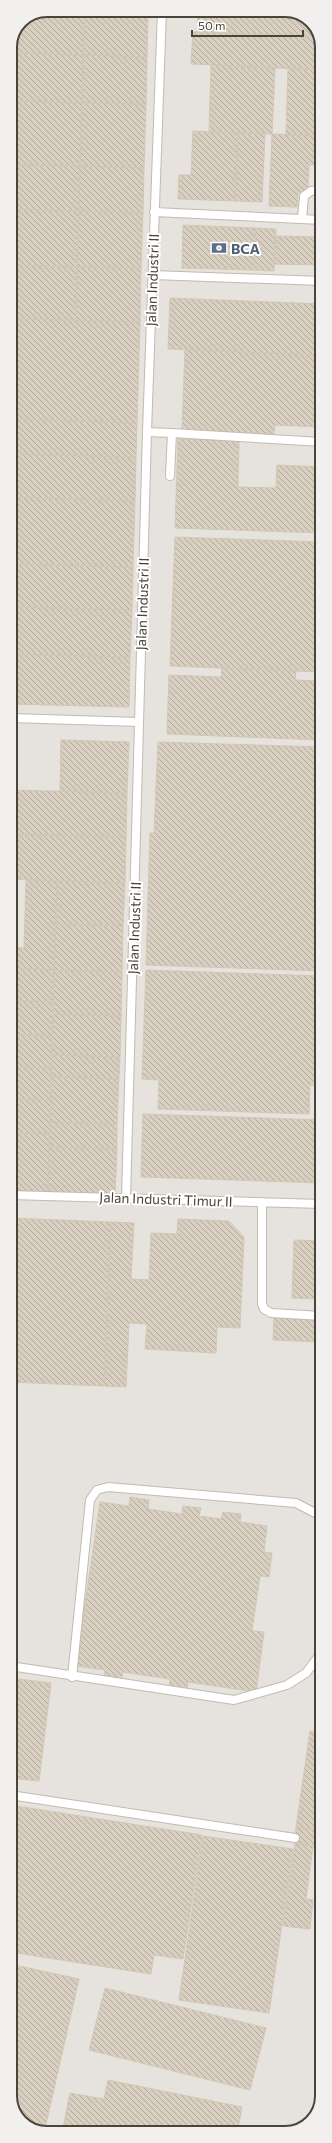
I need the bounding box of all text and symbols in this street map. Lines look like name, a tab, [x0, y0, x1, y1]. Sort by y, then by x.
scale bar	[192, 12, 303, 38]
text: 50 m	[198, 18, 226, 32]
street label: Jalan Industri II	[142, 233, 162, 327]
bank icon: BCA	[210, 239, 228, 257]
place label: BCA	[231, 240, 260, 257]
street label: Jalan Industri II	[132, 557, 152, 651]
street label: Jalan Industri II	[124, 881, 144, 975]
street label: Jalan Industri Timur II	[99, 1188, 233, 1210]

